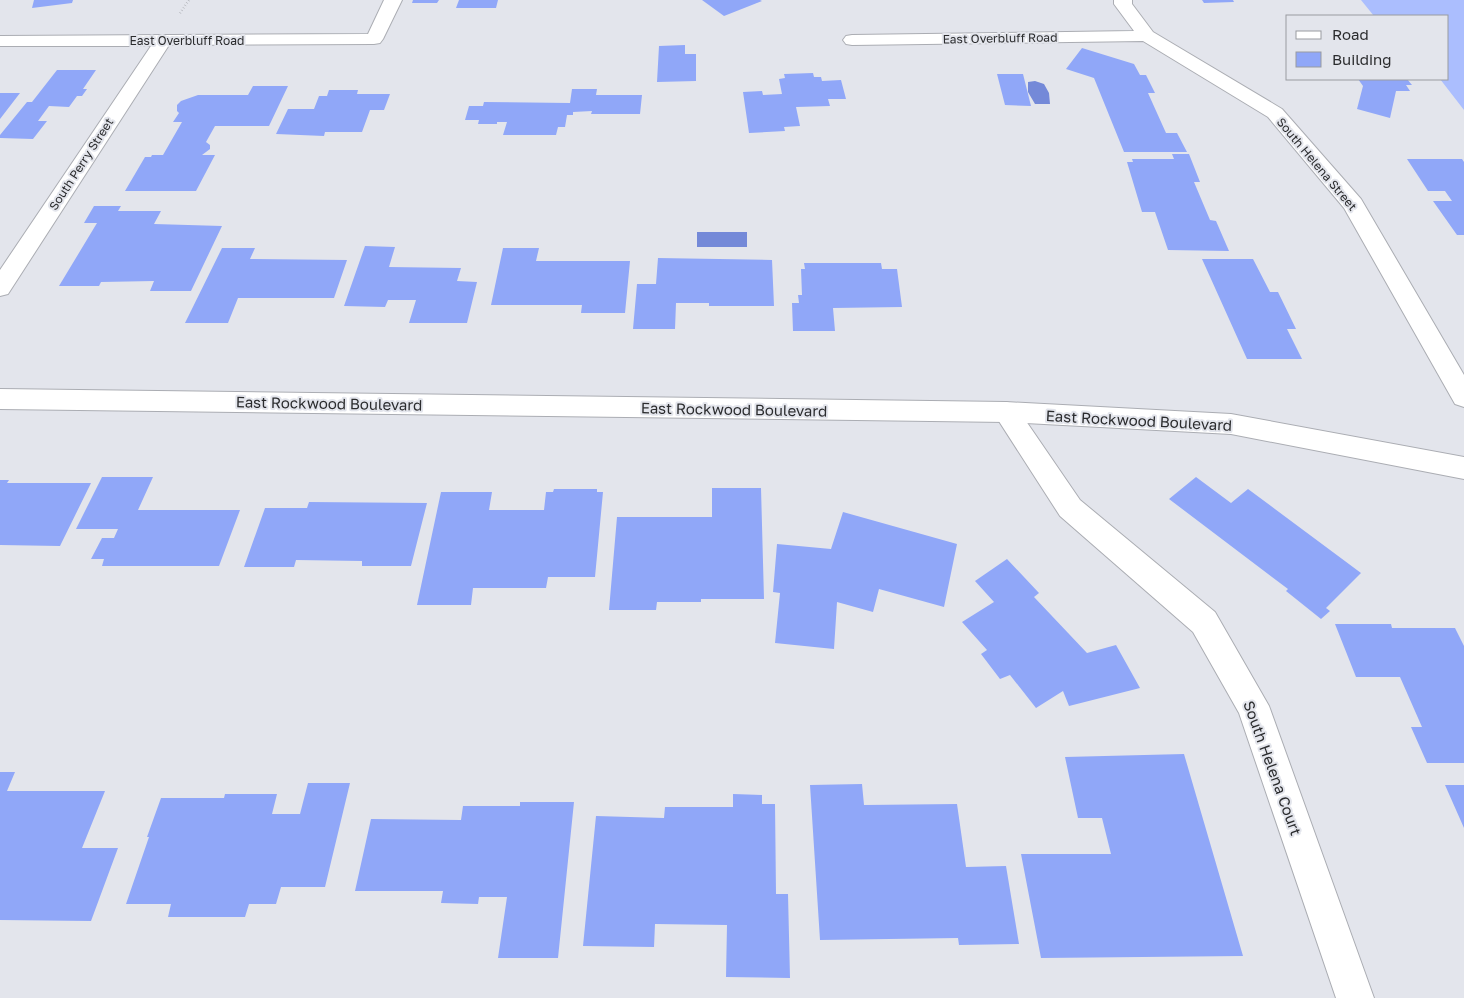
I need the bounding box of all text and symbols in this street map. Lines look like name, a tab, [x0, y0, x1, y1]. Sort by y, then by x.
legend	[1286, 15, 1449, 80]
text: Road	[1332, 25, 1369, 43]
street label: East Overbluff Road	[942, 29, 1058, 47]
street label: East Overbluff Road	[130, 33, 244, 48]
text: Building	[1332, 50, 1392, 68]
street label: South Helena Street	[1274, 114, 1360, 214]
street label: South Perry Street	[46, 115, 117, 213]
street label: East Rockwood Boulevard	[236, 392, 422, 414]
street label: East Rockwood Boulevard	[641, 398, 827, 420]
street label: East Rockwood Boulevard	[1045, 406, 1233, 434]
street label: South Helena Court	[1240, 698, 1306, 838]

